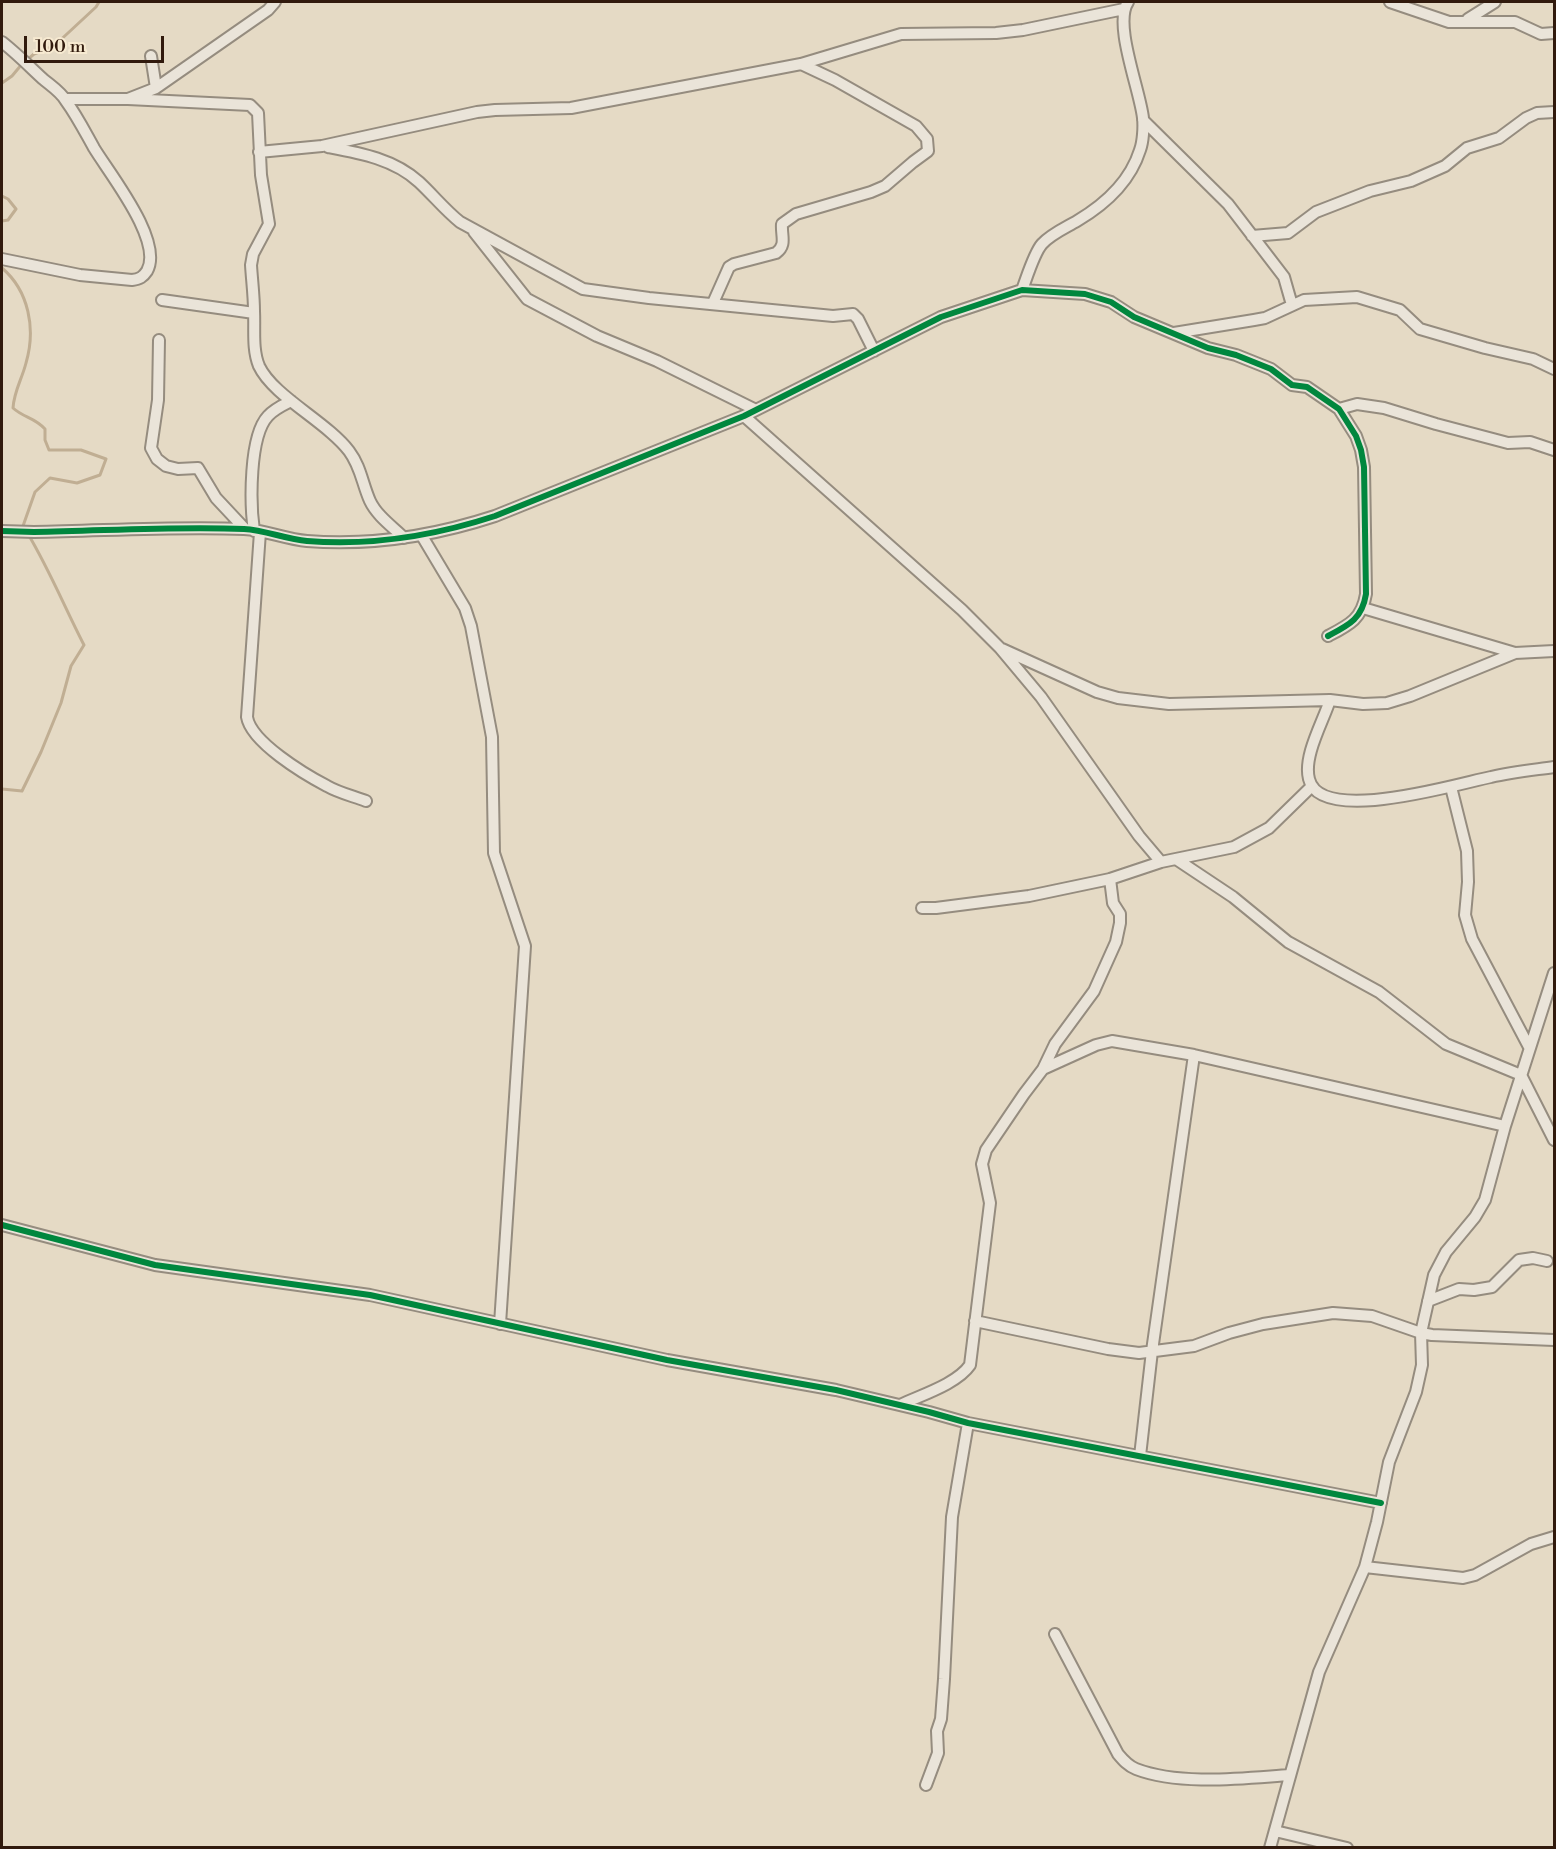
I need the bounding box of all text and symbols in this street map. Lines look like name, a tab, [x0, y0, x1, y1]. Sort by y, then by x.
scale bar	[27, 24, 166, 62]
text: 100 m	[35, 35, 86, 58]

